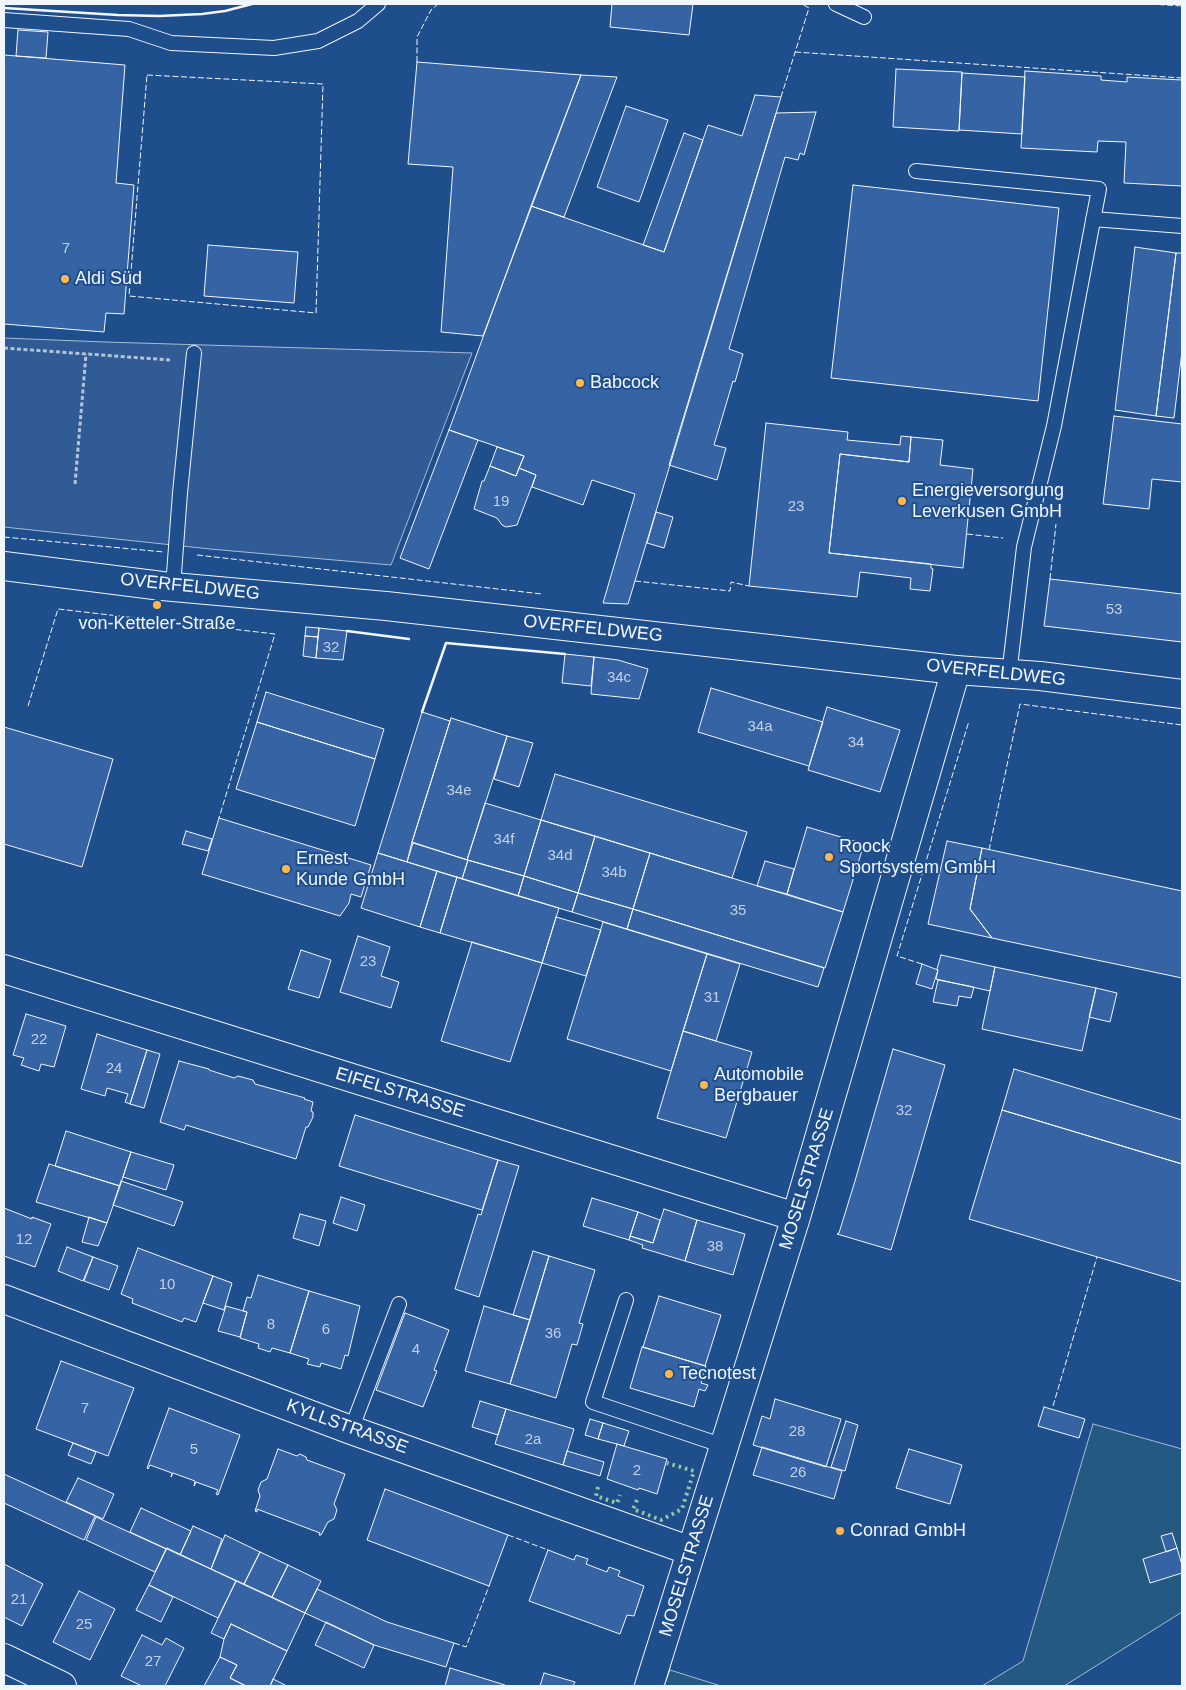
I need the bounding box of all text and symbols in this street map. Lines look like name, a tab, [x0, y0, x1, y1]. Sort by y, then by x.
house number: 7	[62, 240, 70, 258]
place label: Aldi Süd	[75, 268, 142, 290]
marker: Aldi Süd	[59, 273, 71, 285]
place label: Babcock	[590, 372, 659, 394]
marker: Babcock	[574, 377, 586, 389]
place label: Energieversorgung Leverkusen GmbH	[912, 480, 1064, 522]
house number: 19	[493, 493, 509, 511]
marker: Energieversorgung Leverkusen GmbH	[896, 495, 908, 507]
house number: 23	[788, 498, 804, 516]
street label: OVERFELDWEG	[119, 569, 261, 605]
marker: von-Ketteler-Straße	[151, 599, 163, 611]
house number: 53	[1106, 601, 1122, 619]
street label: OVERFELDWEG	[522, 611, 664, 647]
place label: von-Ketteler-Straße	[78, 613, 236, 635]
house number: 32	[323, 639, 339, 657]
street label: OVERFELDWEG	[925, 655, 1067, 691]
house number: 34c	[607, 669, 631, 687]
house number: 34a	[747, 718, 773, 736]
house number: 34	[848, 734, 864, 752]
house number: 34e	[446, 782, 472, 800]
house number: 34f	[494, 831, 514, 849]
place label: Roock Sportsystem GmbH	[839, 836, 996, 879]
house number: 34d	[547, 847, 573, 865]
place label: Ernest Kunde GmbH	[296, 848, 405, 891]
marker: Roock Sportsystem GmbH	[823, 851, 835, 863]
marker: Ernest Kunde GmbH	[280, 863, 292, 875]
house number: 34b	[601, 864, 627, 882]
house number: 35	[730, 902, 746, 920]
house number: 23	[360, 953, 376, 971]
house number: 31	[704, 989, 720, 1007]
house number: 22	[31, 1031, 47, 1049]
house number: 24	[106, 1060, 122, 1078]
street label: EIFELSTRASSE	[333, 1063, 467, 1123]
place label: Automobile Bergbauer	[714, 1064, 804, 1106]
marker: Automobile Bergbauer	[698, 1079, 710, 1091]
house number: 32	[896, 1102, 912, 1120]
street label: MOSELSTRASSE	[775, 1106, 839, 1252]
house number: 12	[16, 1231, 32, 1249]
house number: 38	[707, 1238, 723, 1256]
house number: 10	[159, 1276, 175, 1294]
house number: 8	[267, 1316, 275, 1334]
house number: 6	[322, 1321, 330, 1339]
house number: 36	[545, 1325, 561, 1343]
house number: 4	[412, 1341, 420, 1359]
place label: Tecnotest	[679, 1363, 756, 1385]
marker: Tecnotest	[663, 1368, 675, 1380]
street label: KYLLSTRASSE	[283, 1395, 411, 1459]
house number: 7	[81, 1400, 89, 1418]
house number: 28	[789, 1423, 805, 1441]
house number: 2a	[525, 1431, 541, 1449]
house number: 5	[190, 1441, 198, 1459]
house number: 2	[633, 1462, 641, 1480]
house number: 26	[790, 1464, 806, 1482]
street label: MOSELSTRASSE	[655, 1493, 719, 1639]
place label: Conrad GmbH	[850, 1520, 966, 1542]
marker: Conrad GmbH	[834, 1525, 846, 1537]
house number: 21	[11, 1591, 27, 1609]
house number: 25	[76, 1616, 92, 1634]
house number: 27	[145, 1653, 161, 1671]

